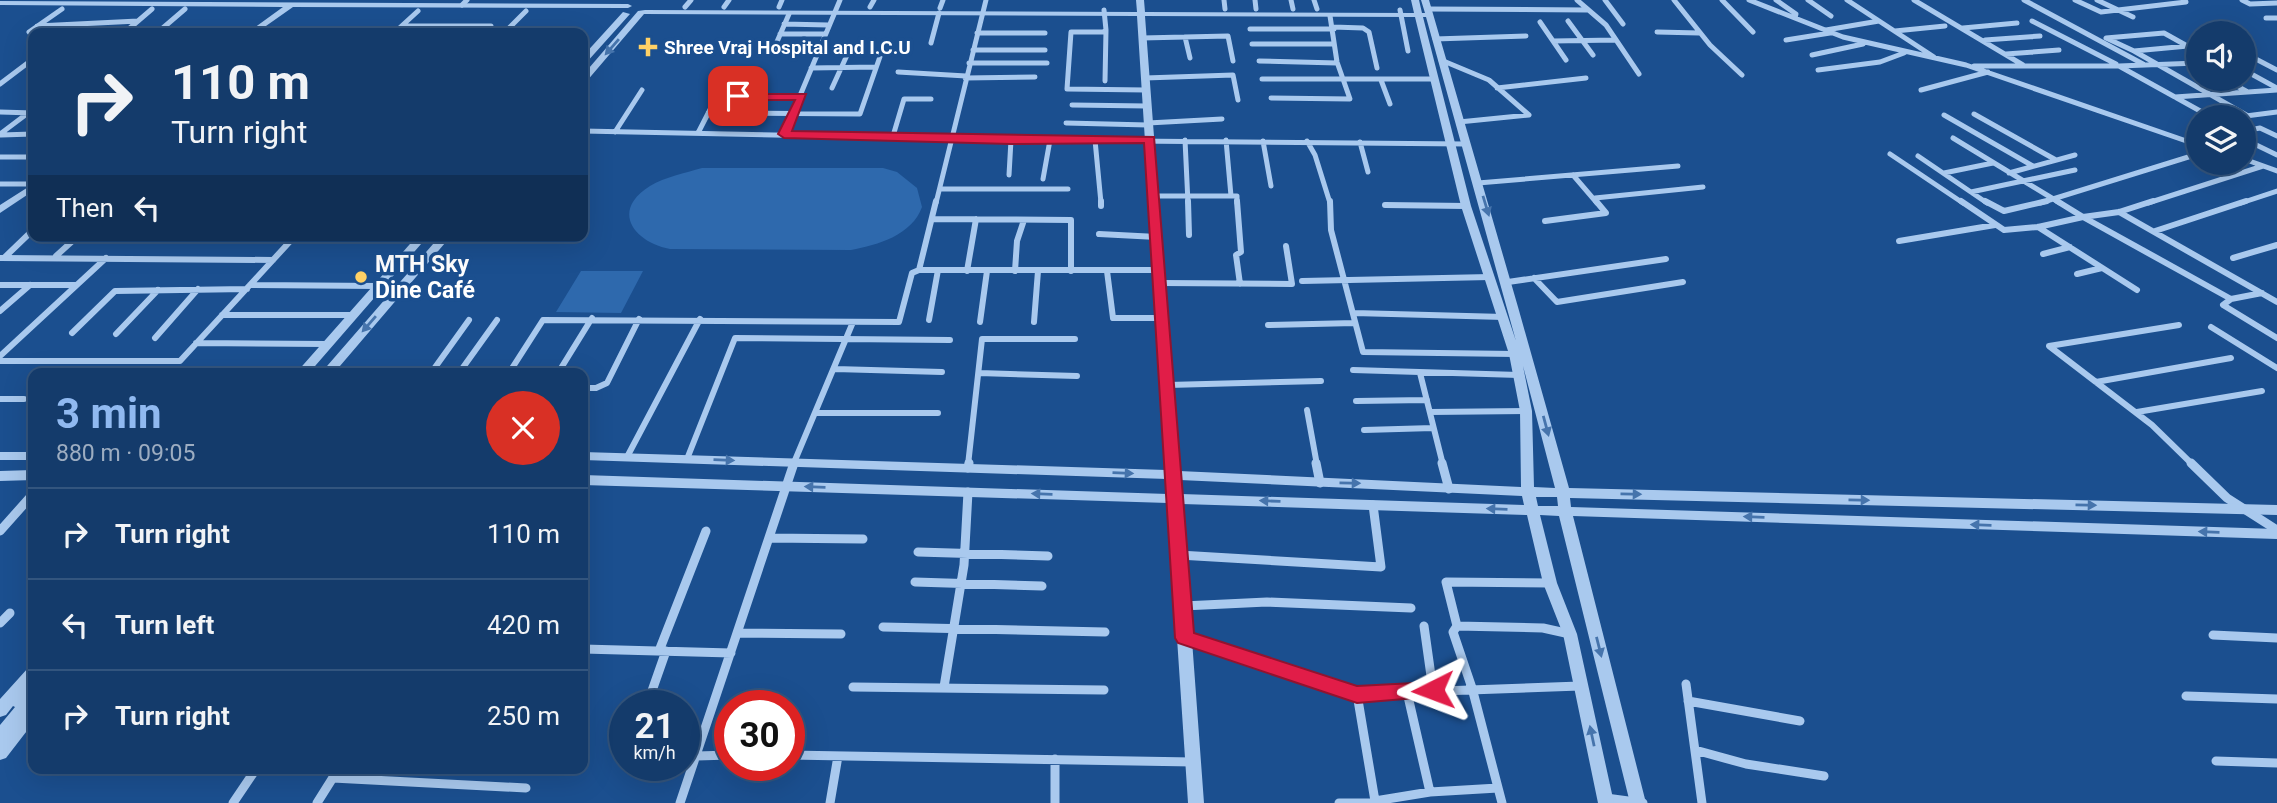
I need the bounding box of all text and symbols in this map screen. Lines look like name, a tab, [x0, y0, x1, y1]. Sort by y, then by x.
map controls	[2186, 21, 2256, 175]
button: sound	[2186, 21, 2256, 91]
place label: Shree Vraj Hospital and I.C.U	[664, 36, 911, 59]
marker: Shree Vraj Hospital and I.C.U	[638, 37, 658, 57]
one-way arrow	[604, 38, 620, 56]
text: 110 m	[171, 54, 310, 111]
icon: right	[56, 56, 147, 147]
pin	[708, 66, 768, 126]
icon: arrive	[719, 77, 757, 115]
button: layers	[2186, 105, 2256, 175]
text: Turn right	[171, 113, 307, 151]
icon: left	[128, 189, 166, 227]
text: Then	[56, 193, 114, 223]
one-way arrow	[1481, 196, 1491, 217]
place label: MTH Sky Dine Café	[375, 251, 475, 304]
marker: MTH Sky Dine Café	[353, 269, 369, 285]
one-way arrow	[362, 316, 377, 333]
text: 3 min	[56, 389, 162, 438]
button: close	[486, 391, 560, 465]
one-way arrow	[1541, 415, 1552, 437]
text: 880 m · 09:05	[56, 440, 195, 467]
one-way arrow	[714, 455, 736, 466]
one-way arrow	[1112, 468, 1134, 479]
one-way arrow	[1340, 478, 1362, 489]
one-way arrow	[804, 482, 826, 493]
one-way arrow	[1621, 488, 1643, 500]
one-way arrow	[1031, 489, 1053, 500]
one-way arrow	[1848, 494, 1870, 506]
one-way arrow	[1259, 496, 1281, 507]
one-way arrow	[2075, 500, 2097, 511]
one-way arrow	[1486, 503, 1508, 514]
one-way arrow	[1743, 512, 1765, 523]
icon: right	[56, 515, 94, 553]
text: Turn right	[115, 519, 230, 549]
text: 110 m	[487, 519, 560, 549]
one-way arrow	[1970, 519, 1992, 530]
one-way arrow	[2198, 526, 2220, 537]
icon: left	[56, 606, 94, 644]
text: Turn left	[115, 610, 214, 640]
text: 420 m	[487, 610, 560, 640]
one-way arrow	[1594, 636, 1605, 658]
position arrow	[1396, 653, 1470, 727]
speed limit sign: 30	[714, 690, 805, 781]
icon: right	[56, 697, 94, 735]
text: Turn right	[115, 701, 230, 731]
text: 250 m	[487, 701, 560, 731]
text: 21	[634, 706, 675, 747]
one-way arrow	[1586, 725, 1597, 747]
text: km/h	[633, 742, 676, 763]

